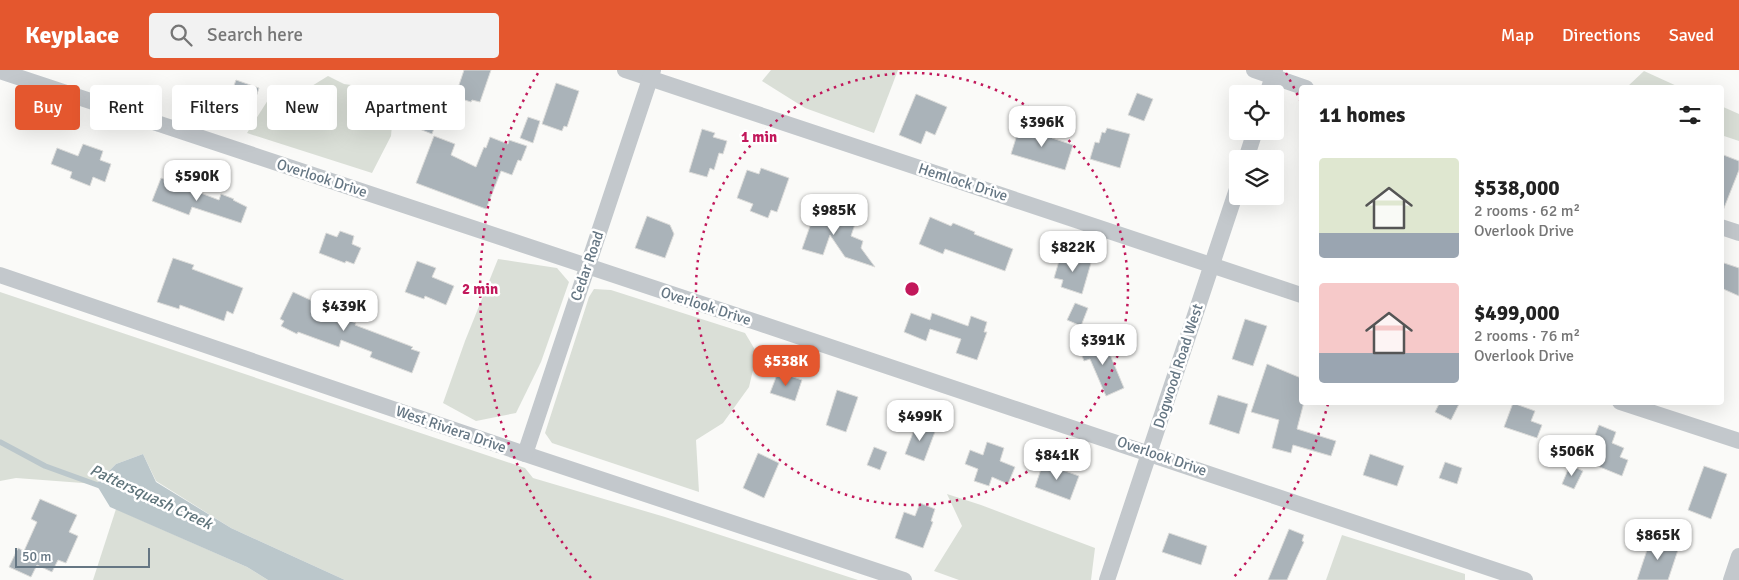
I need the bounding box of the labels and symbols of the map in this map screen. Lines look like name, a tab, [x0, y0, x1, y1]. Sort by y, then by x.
pin: $396K	[1007, 106, 1077, 148]
text: 1 min	[741, 128, 777, 146]
street label: Overlook Drive	[275, 155, 369, 201]
street label: Hemlock Drive	[916, 159, 1010, 205]
pin: $590K	[162, 160, 232, 202]
pin: $985K	[799, 194, 869, 236]
street label: Cedar Road	[567, 229, 607, 303]
pin: $822K	[1038, 230, 1108, 273]
text: 2 min	[462, 280, 498, 298]
centre of rings	[903, 280, 921, 298]
street label: Overlook Drive	[659, 283, 753, 329]
pin: $439K	[309, 290, 379, 332]
street label: Dogwood Road West	[1149, 301, 1207, 431]
pin: $391K	[1068, 324, 1138, 366]
pin: $538K	[751, 344, 821, 387]
pin: $499K	[885, 400, 955, 442]
street label: West Riviera Drive	[393, 402, 509, 456]
street label: Overlook Drive	[1115, 432, 1209, 480]
pin: $506K	[1537, 434, 1607, 477]
pin: $841K	[1022, 438, 1092, 481]
water label: Pattersquash Creek	[87, 460, 217, 535]
pin: $865K	[1623, 518, 1693, 561]
scale bar	[15, 545, 150, 568]

